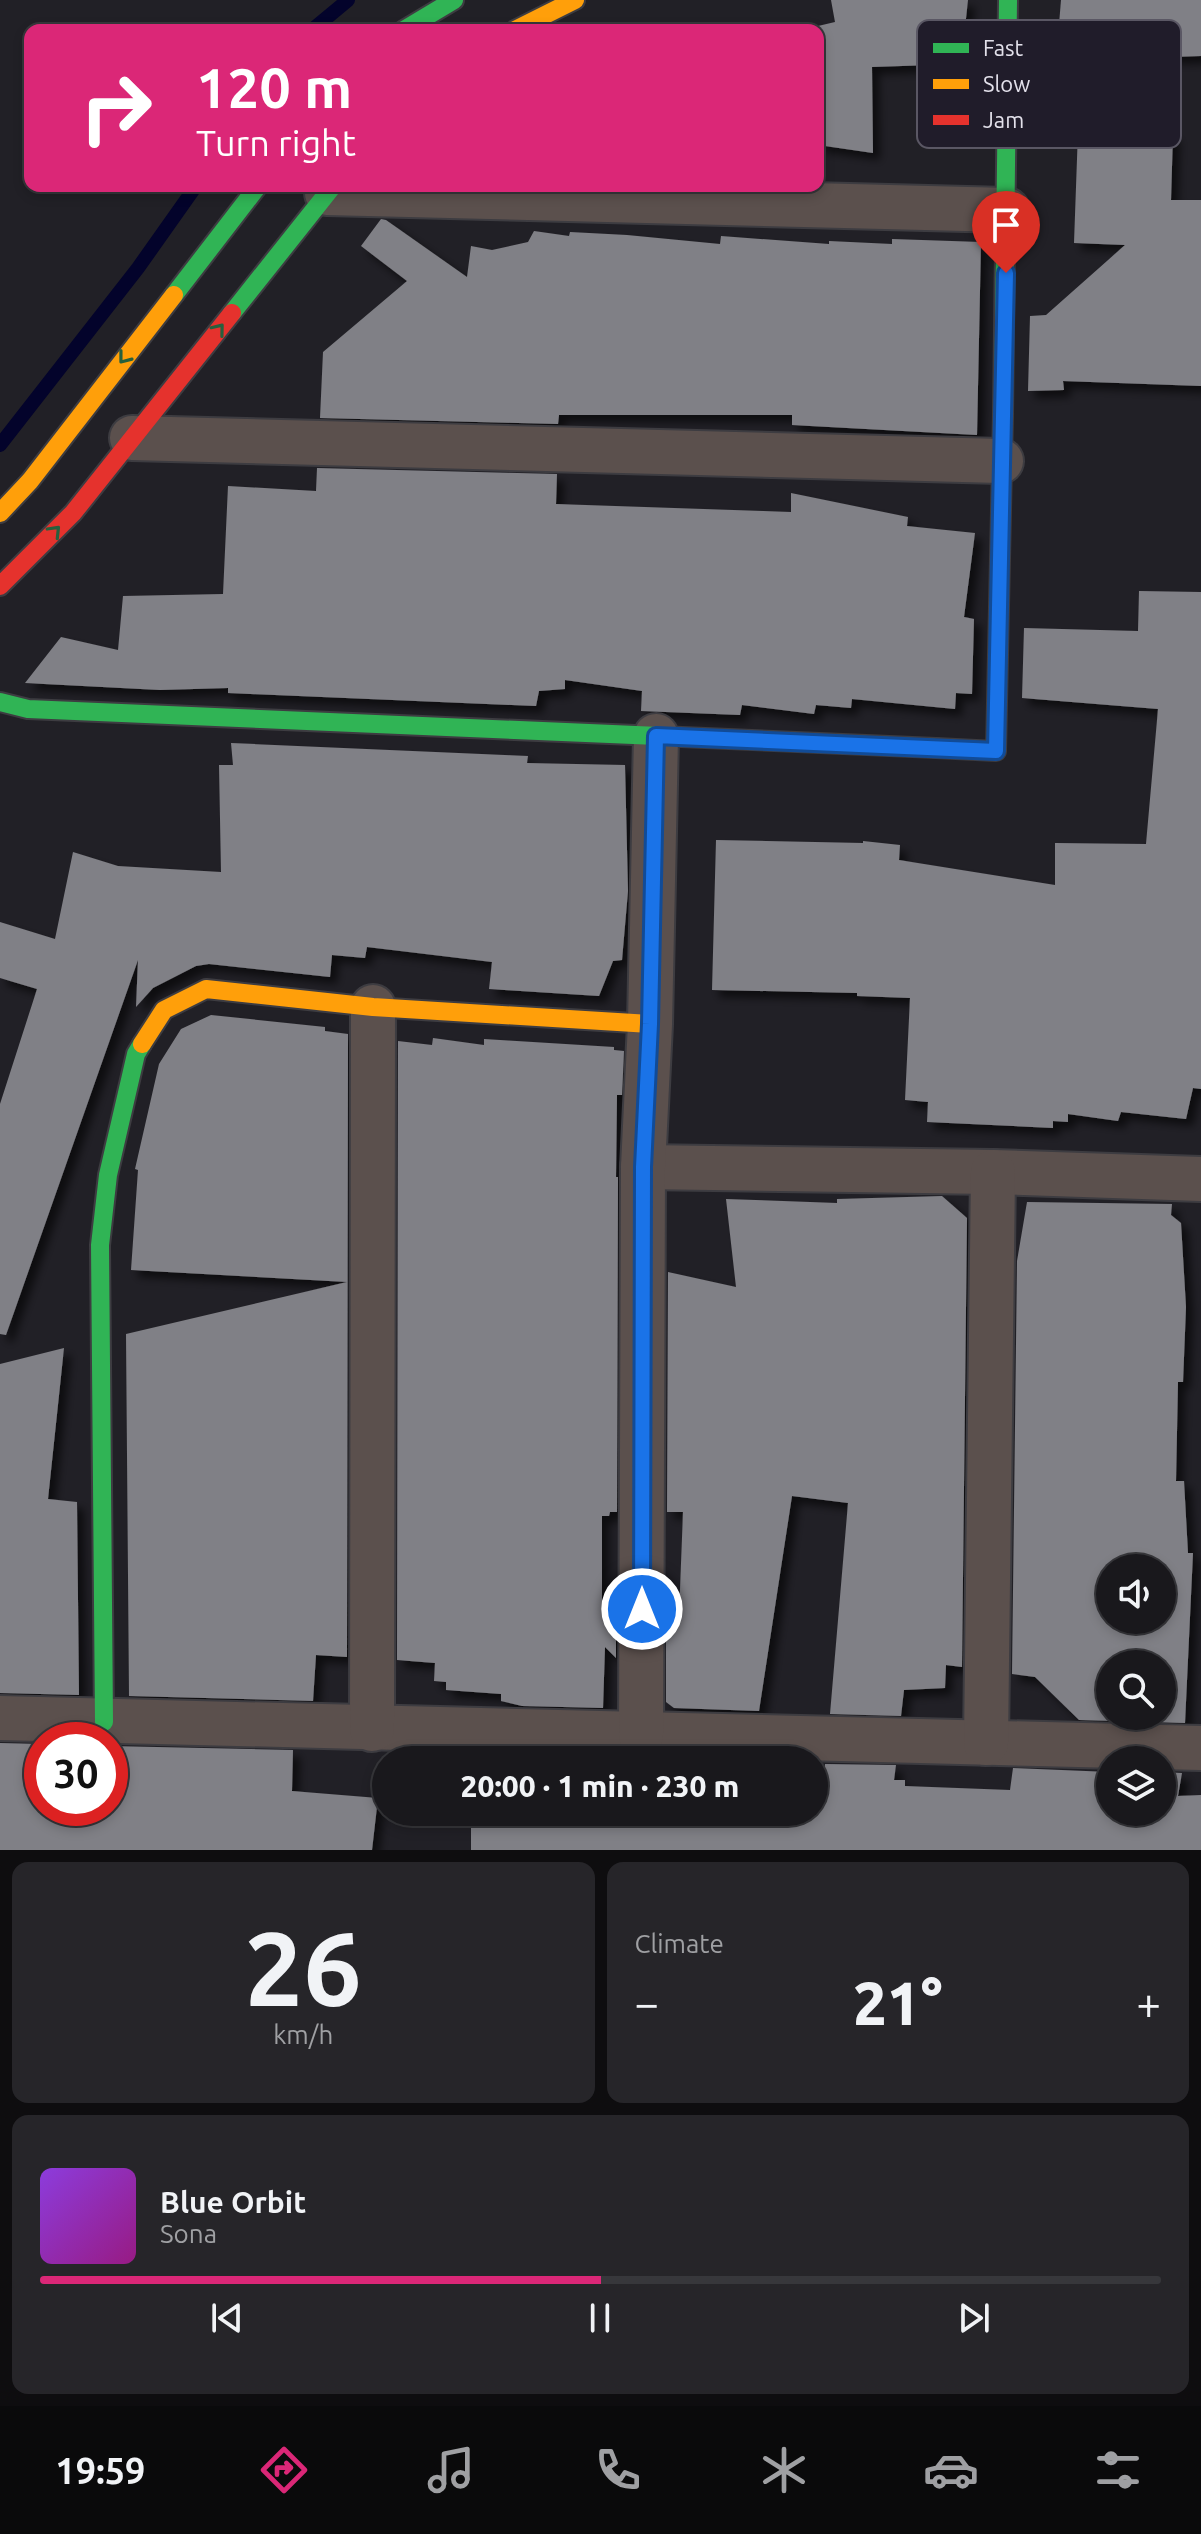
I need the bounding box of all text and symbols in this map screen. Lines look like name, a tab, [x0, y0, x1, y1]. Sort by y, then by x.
legend	[917, 20, 1181, 148]
text: Fast	[983, 35, 1024, 60]
icon: right	[64, 56, 168, 160]
text: 120 m	[196, 56, 352, 119]
text: Slow	[983, 71, 1030, 96]
text: Jam	[983, 107, 1024, 132]
text: Turn right	[196, 122, 356, 163]
pin	[972, 191, 1040, 273]
icon: arrive	[984, 203, 1028, 247]
one-way arrow	[209, 324, 224, 339]
one-way arrow	[120, 350, 134, 364]
one-way arrow	[46, 526, 60, 541]
map controls	[1096, 1554, 1176, 1826]
button: sound	[1096, 1554, 1176, 1634]
position arrow	[600, 1567, 684, 1651]
button: search	[1096, 1650, 1176, 1730]
speed limit sign: 30	[24, 1722, 128, 1826]
button: layers	[1096, 1746, 1176, 1826]
text: 20:00 · 1 min · 230 m	[461, 1769, 739, 1803]
text: 26	[245, 1909, 362, 2026]
text: Climate	[635, 1929, 724, 1958]
text: 21°	[853, 1969, 942, 2036]
text: −	[635, 1978, 659, 2027]
text: +	[1136, 1978, 1161, 2027]
text: km/h	[273, 2020, 333, 2049]
text: Blue Orbit	[160, 2185, 306, 2219]
text: Sona	[160, 2219, 217, 2248]
icon: previous	[205, 2296, 249, 2340]
icon: pause	[578, 2296, 622, 2340]
icon: next	[952, 2296, 996, 2340]
icon: directions	[256, 2442, 312, 2498]
icon: music	[423, 2442, 479, 2498]
icon: phone	[590, 2442, 646, 2498]
icon: climate	[756, 2442, 812, 2498]
icon: car	[923, 2442, 979, 2498]
icon: filters	[1090, 2442, 1146, 2498]
text: 19:59	[55, 2450, 145, 2491]

